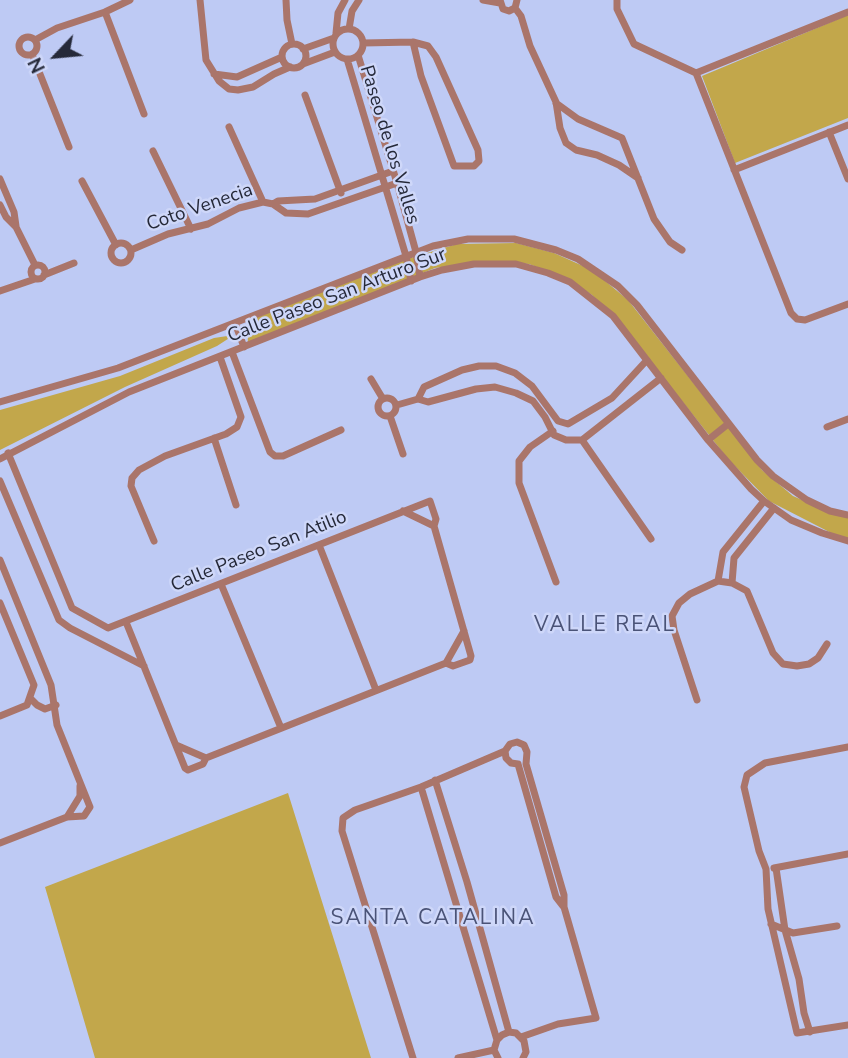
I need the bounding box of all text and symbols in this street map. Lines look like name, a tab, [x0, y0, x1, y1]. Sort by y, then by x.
north arrow	[21, 21, 91, 91]
text: N	[22, 53, 52, 77]
street label: Paseo de los Valles	[354, 63, 424, 227]
street label: Coto Venecia	[144, 179, 256, 237]
street label: Calle Paseo San Arturo Sur	[225, 244, 449, 348]
street label: Calle Paseo San Atilio	[168, 506, 350, 598]
district label: VALLE REAL	[535, 613, 675, 639]
district label: SANTA CATALINA	[332, 906, 534, 932]

